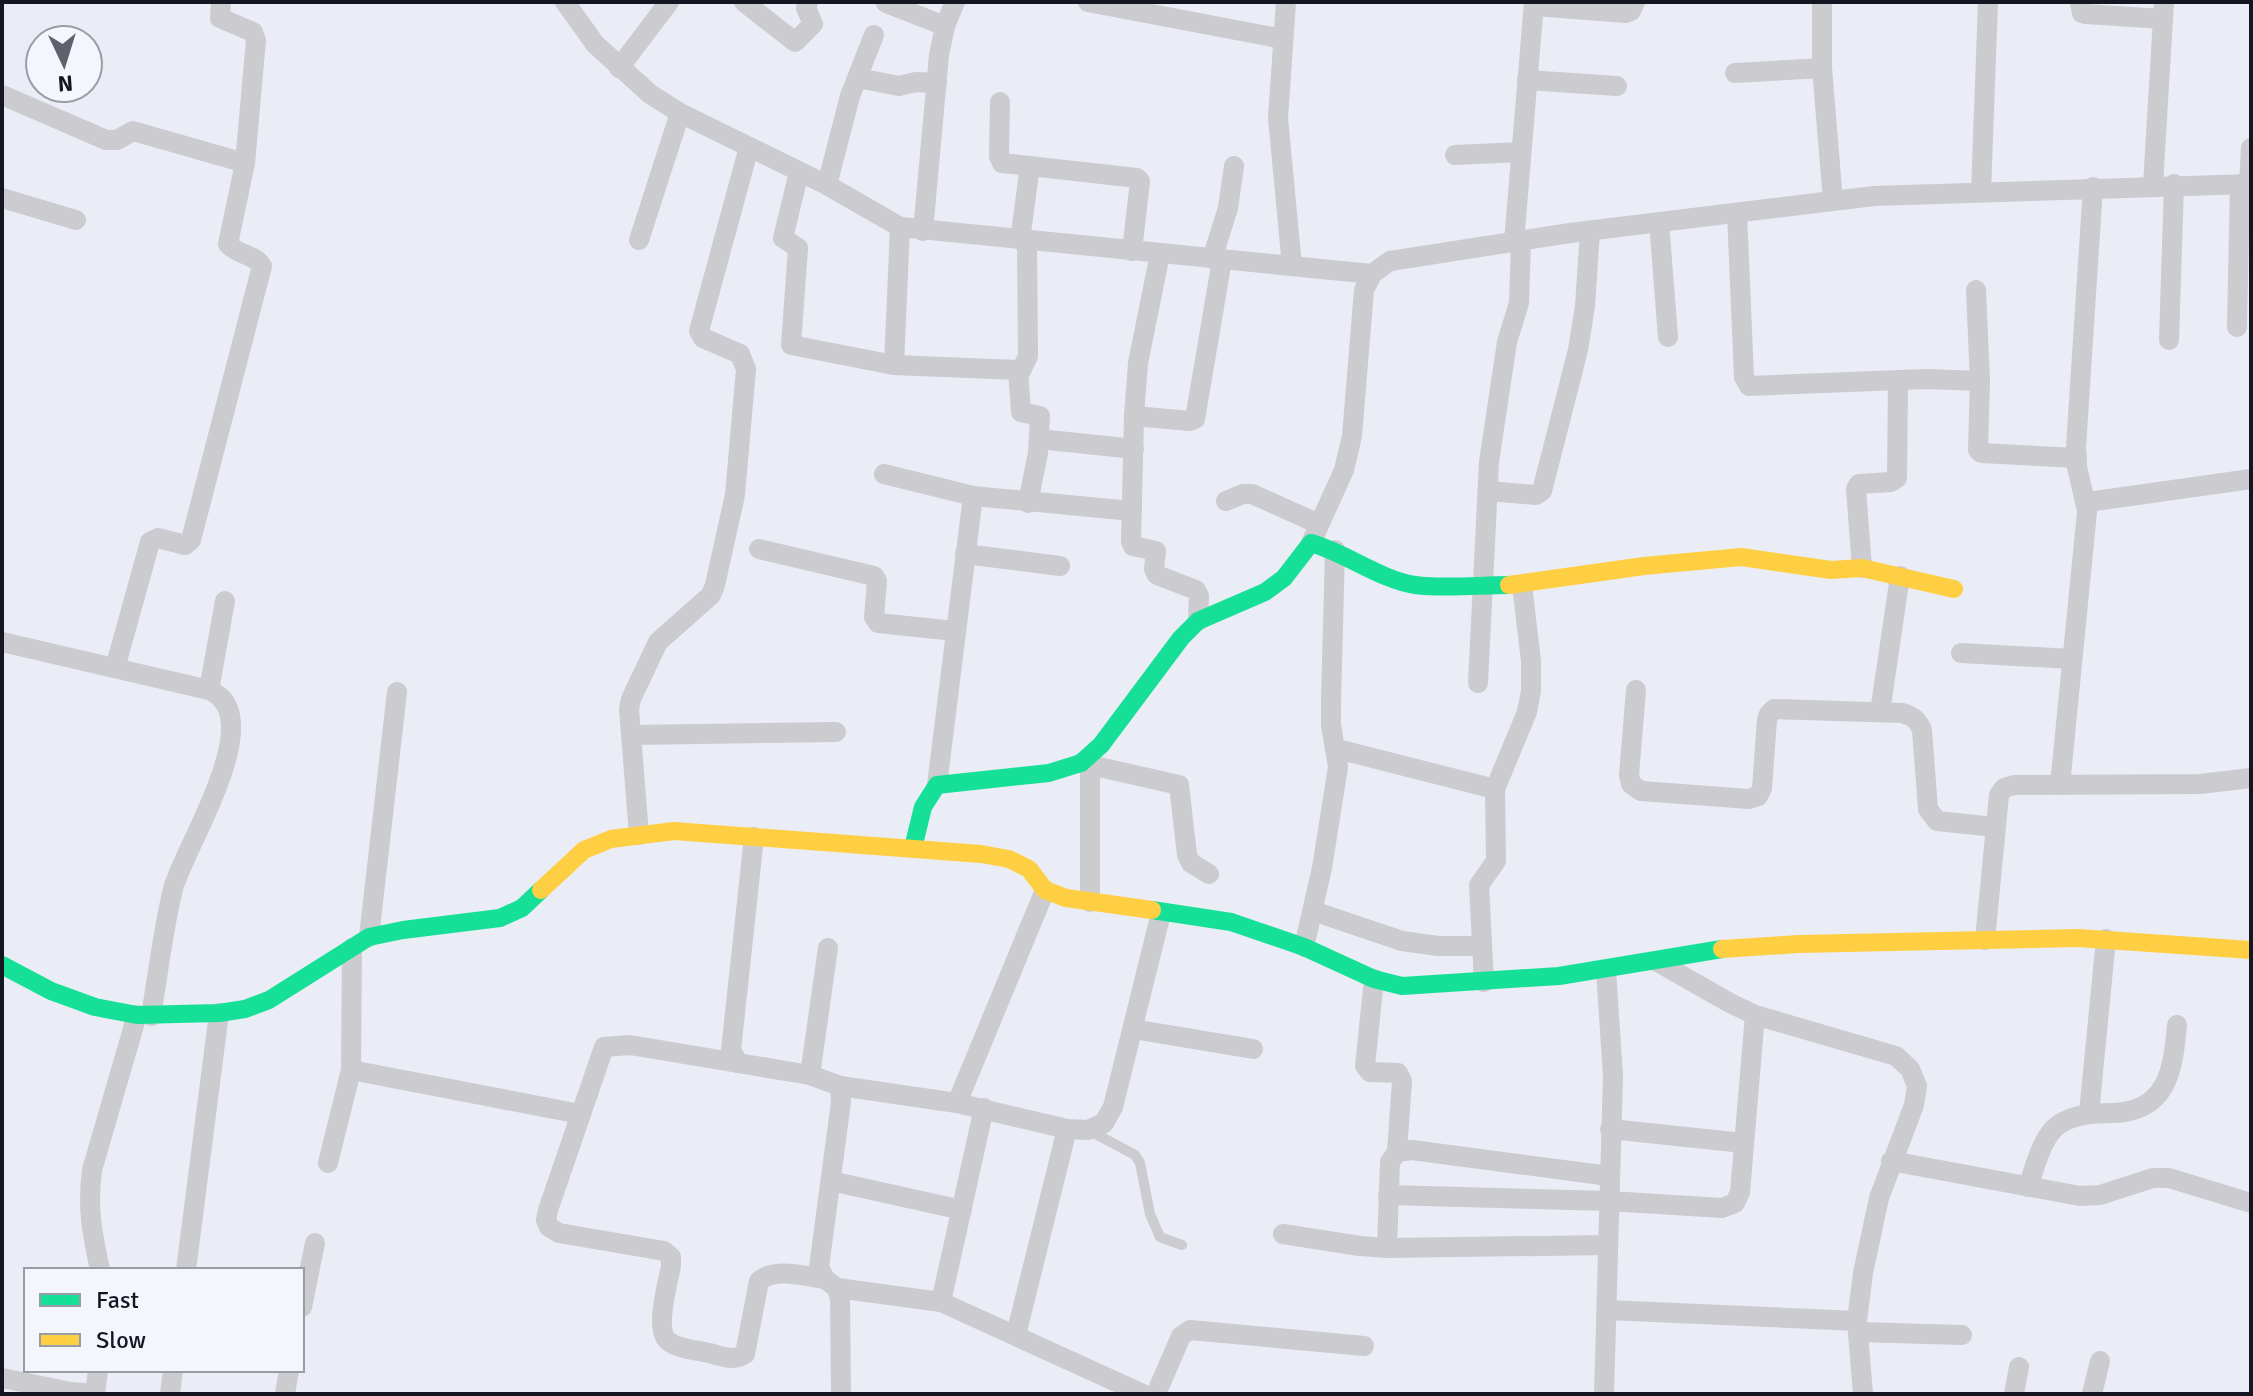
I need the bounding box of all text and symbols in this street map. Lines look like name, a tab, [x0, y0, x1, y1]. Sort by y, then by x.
north arrow	[24, 24, 104, 104]
text: N	[57, 69, 74, 97]
legend	[24, 1268, 304, 1372]
text: Fast	[96, 1285, 139, 1315]
text: Slow	[96, 1325, 146, 1355]

